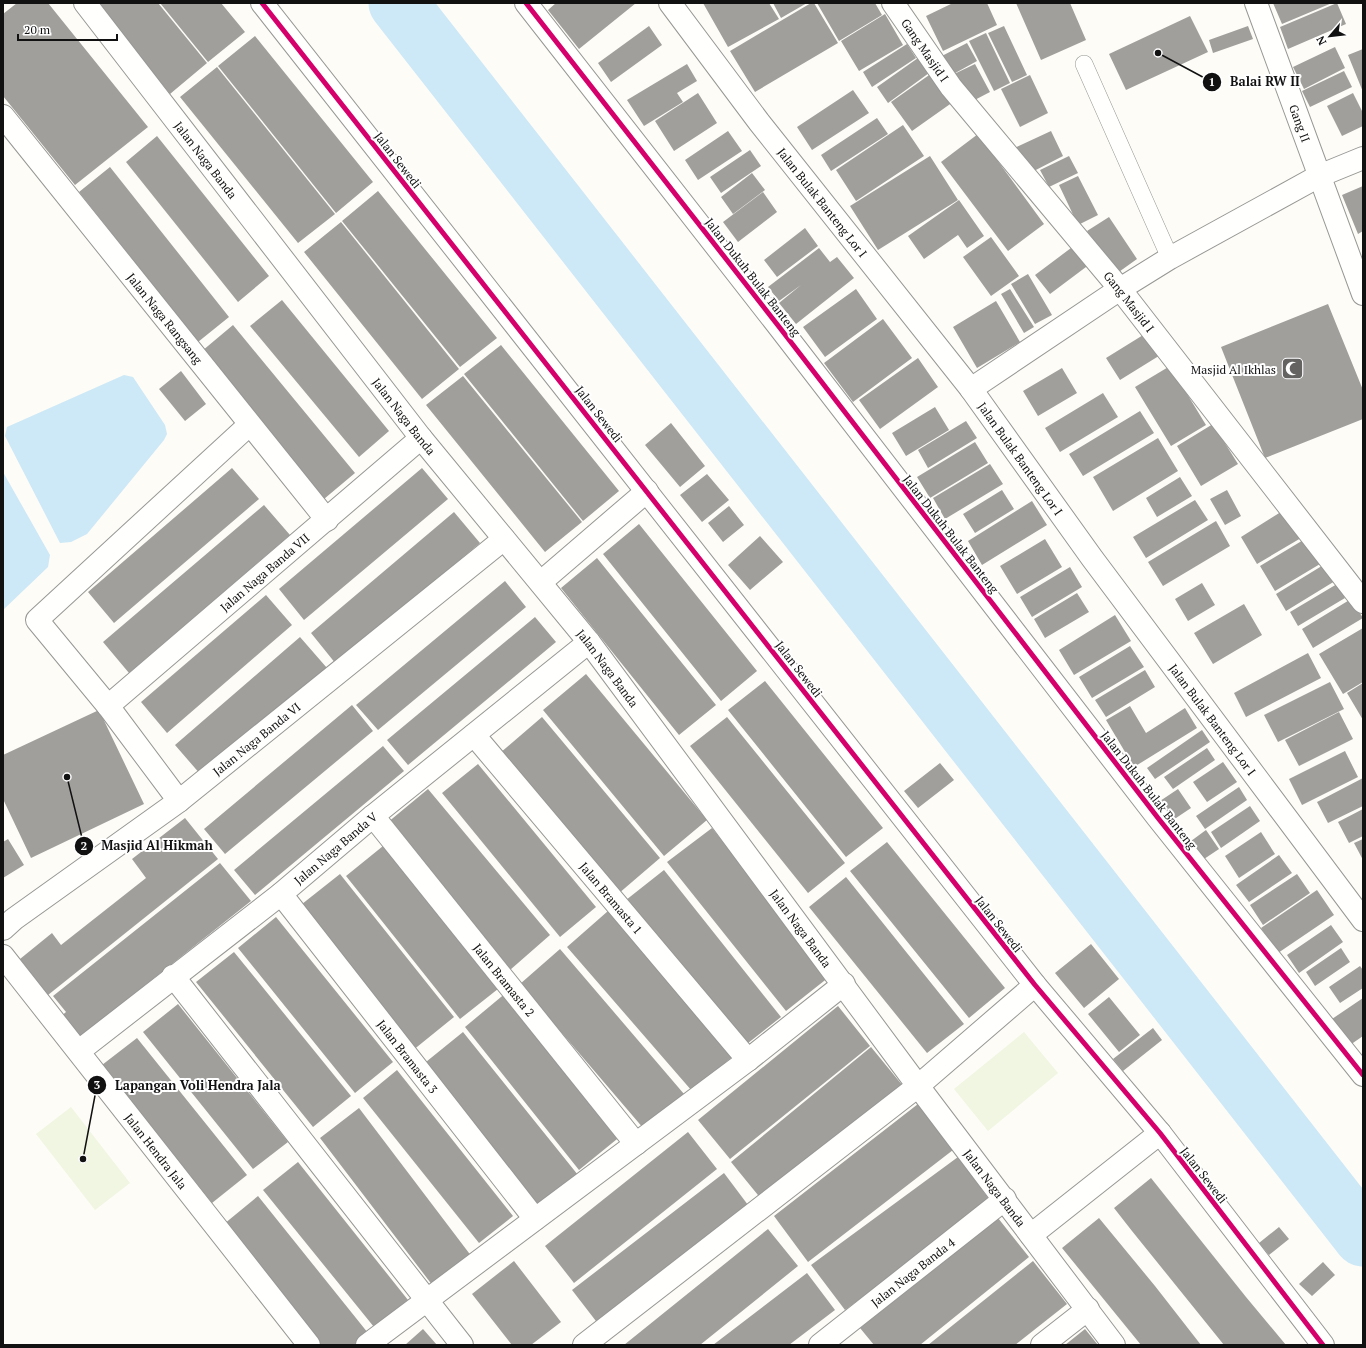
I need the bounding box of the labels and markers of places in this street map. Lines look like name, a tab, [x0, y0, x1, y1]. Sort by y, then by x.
callout: Balai RW II	[1202, 69, 1308, 94]
mosque icon: Masjid Al Ikhlas	[1279, 356, 1305, 382]
place label: Masjid Al Ikhlas	[1191, 362, 1276, 377]
callout: Masjid Al Hikmah	[74, 833, 221, 858]
callout: Lapangan Voli Hendra Jala	[87, 1073, 289, 1098]

